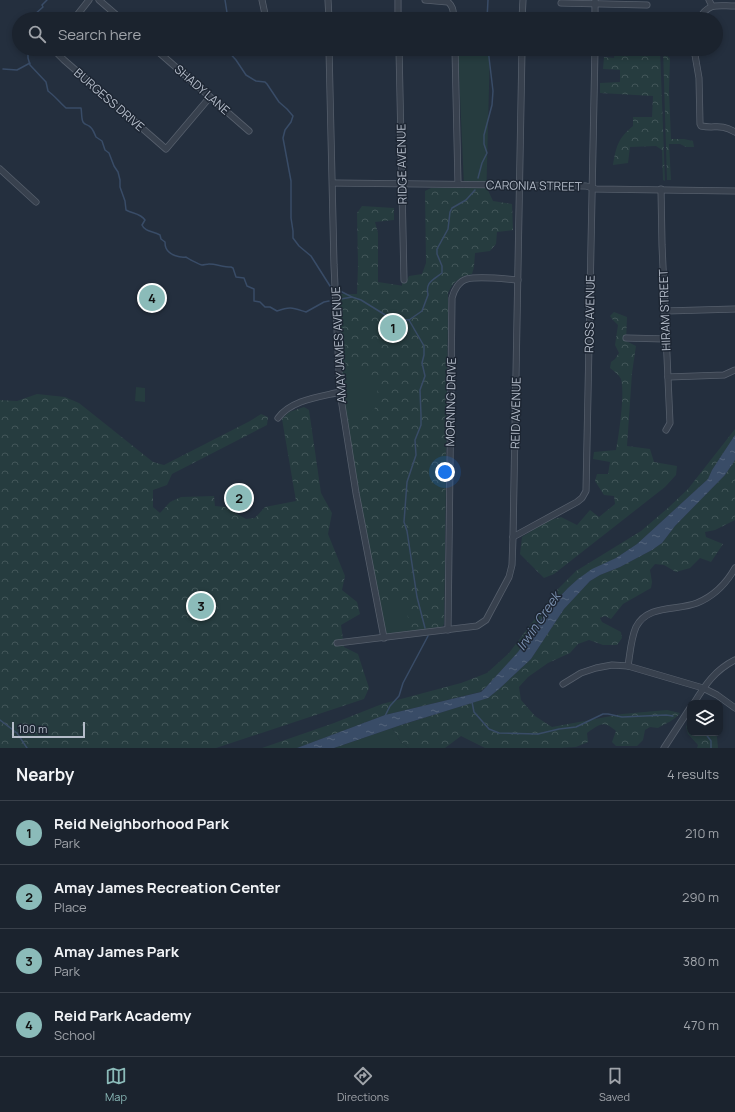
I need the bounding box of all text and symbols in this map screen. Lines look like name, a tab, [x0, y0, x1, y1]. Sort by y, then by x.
search box	[12, 12, 723, 56]
icon: search	[26, 23, 48, 45]
text: Search here	[58, 24, 141, 45]
street label: SHADY LANE	[171, 61, 234, 119]
street label: BURGESS DRIVE	[70, 64, 148, 135]
street label: RIDGE AVENUE	[392, 123, 411, 204]
street label: CARONIA STREET	[486, 176, 583, 195]
street label: HIRAM STREET	[655, 268, 674, 351]
street label: ROSS AVENUE	[580, 275, 599, 353]
pin: 4	[139, 283, 165, 313]
street label: AMAY JAMES AVENUE	[327, 286, 350, 404]
pin: 1	[380, 313, 406, 343]
street label: MORNING DRIVE	[441, 357, 460, 447]
street label: REID AVENUE	[506, 377, 525, 449]
your location	[435, 462, 455, 482]
pin: 2	[226, 483, 252, 513]
water label: Irwin Creek	[512, 586, 565, 654]
pin: 3	[188, 591, 214, 621]
map controls	[687, 700, 723, 736]
button: layers	[687, 700, 723, 736]
scale bar	[12, 720, 85, 739]
text: 100 m	[18, 721, 47, 736]
text: Nearby	[16, 763, 74, 786]
text: 4 results	[667, 765, 719, 783]
text: Reid Neighborhood Park	[54, 813, 229, 834]
text: 1	[26, 824, 32, 842]
text: 210 m	[685, 824, 719, 842]
text: Park	[54, 834, 80, 852]
text: Amay James Recreation Center	[54, 877, 280, 898]
text: 2	[25, 888, 33, 906]
text: 290 m	[682, 888, 719, 906]
text: Place	[54, 898, 87, 916]
text: Amay James Park	[54, 941, 179, 962]
text: 3	[25, 952, 33, 970]
text: 380 m	[683, 952, 719, 970]
text: Park	[54, 962, 80, 980]
text: Reid Park Academy	[54, 1005, 191, 1026]
text: 4	[25, 1016, 33, 1034]
text: 470 m	[683, 1016, 719, 1034]
text: School	[54, 1026, 95, 1044]
tab: Map	[105, 1065, 127, 1104]
tab: Directions	[337, 1065, 389, 1104]
tab: Saved	[599, 1065, 630, 1104]

